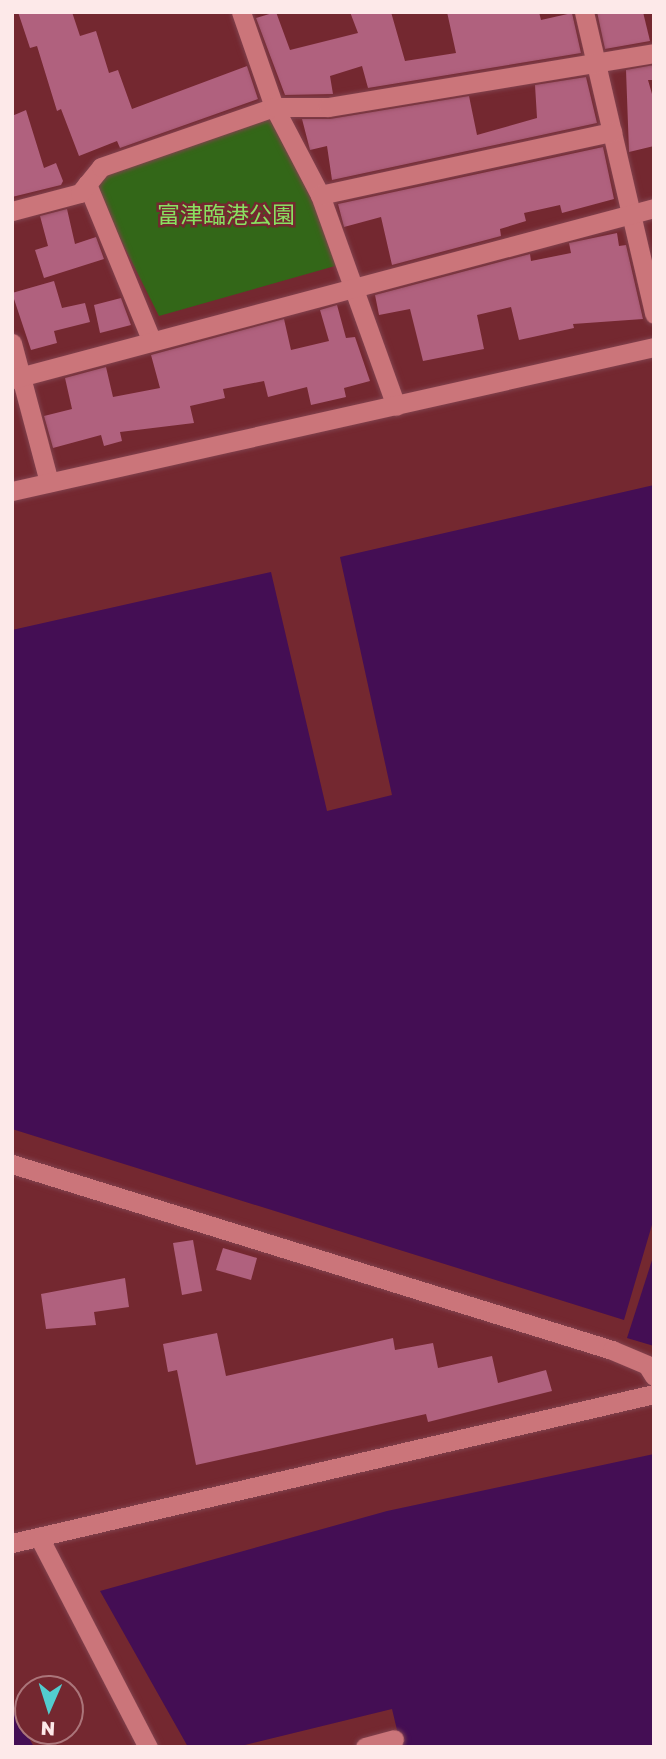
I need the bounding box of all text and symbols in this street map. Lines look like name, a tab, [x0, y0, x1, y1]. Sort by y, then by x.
park label: 富津臨港公園	[157, 200, 295, 228]
north arrow	[14, 1675, 84, 1745]
text: N	[40, 1718, 56, 1741]

